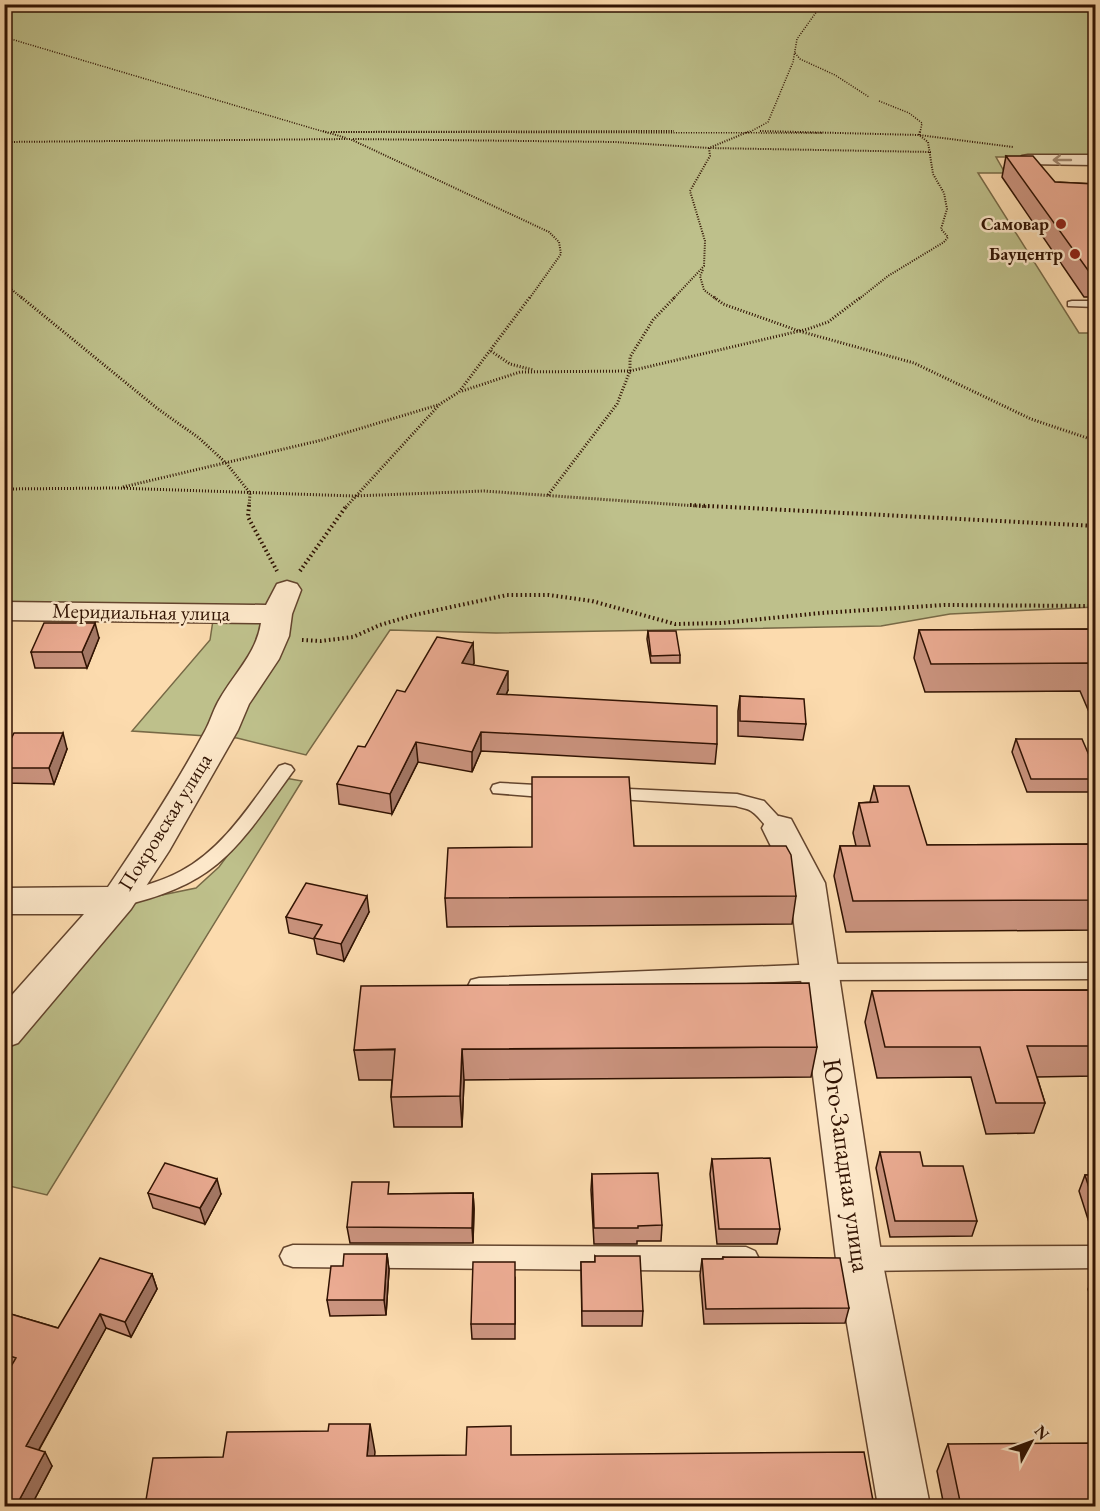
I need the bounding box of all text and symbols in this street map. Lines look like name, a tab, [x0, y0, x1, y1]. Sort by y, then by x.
one-way arrow	[1052, 154, 1072, 166]
place label: Самовар	[981, 212, 1049, 235]
marker: Самовар	[1054, 217, 1068, 231]
place label: Бауцентр	[989, 242, 1063, 265]
marker: Бауцентр	[1068, 247, 1082, 261]
street label: Меридиальная улица	[52, 596, 231, 627]
street label: Покровская улица	[112, 747, 218, 895]
street label: Юго-Западная улица	[815, 1056, 879, 1275]
north arrow	[1001, 1412, 1061, 1472]
text: N	[1030, 1421, 1054, 1444]

